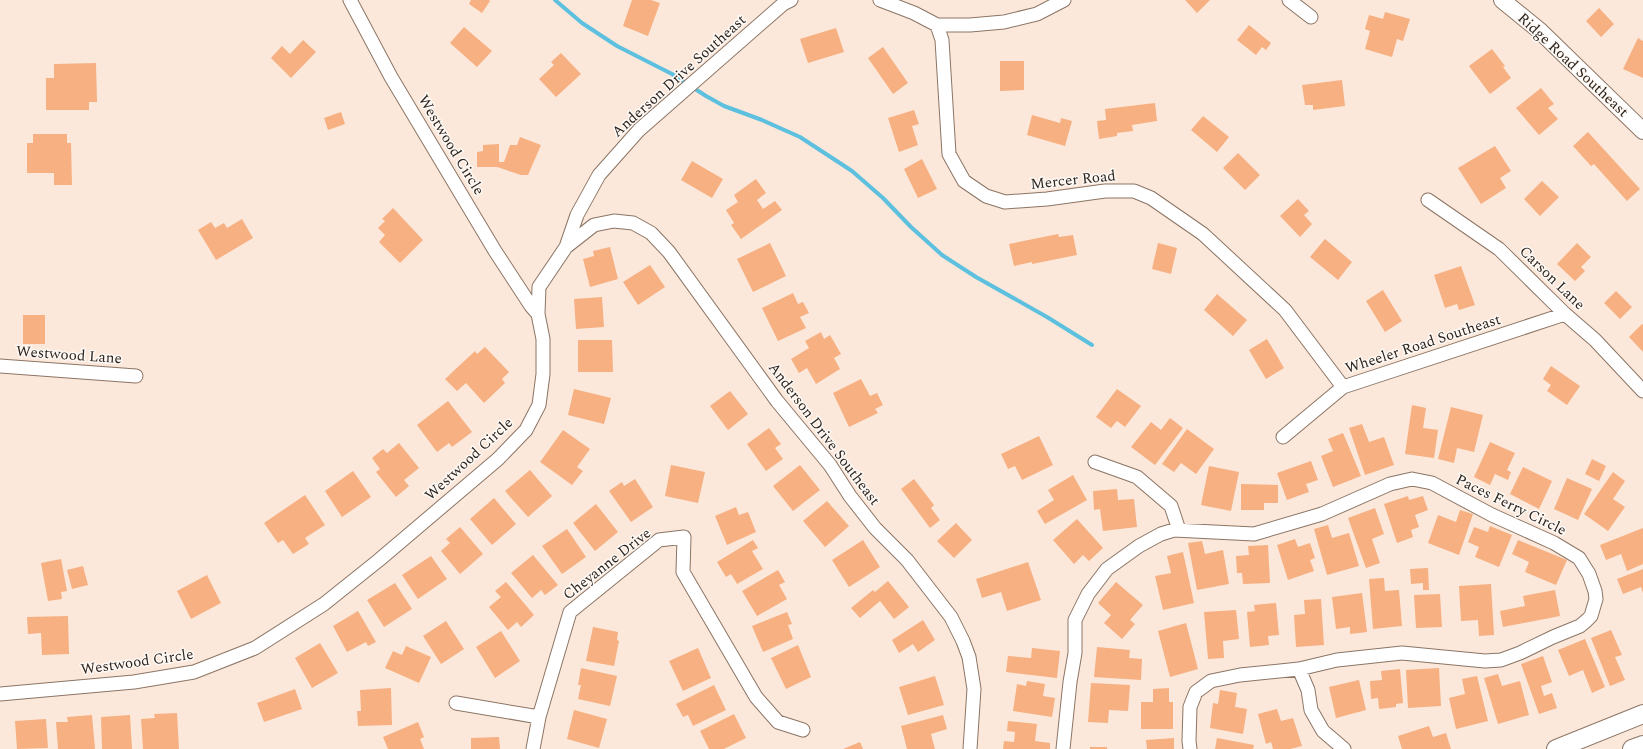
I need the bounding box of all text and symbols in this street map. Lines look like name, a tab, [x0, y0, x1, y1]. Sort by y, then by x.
street label: Ridge Road Southeast	[1512, 7, 1634, 123]
street label: Anderson Drive Southeast	[607, 9, 751, 143]
street label: Westwood Circle	[412, 90, 490, 200]
street label: Mercer Road	[1029, 164, 1117, 196]
street label: Carson Lane	[1514, 241, 1590, 315]
street label: Wheeler Road Southeast	[1342, 308, 1504, 380]
street label: Westwood Lane	[15, 340, 123, 370]
street label: Anderson Drive Southeast	[762, 357, 886, 511]
street label: Westwood Circle	[420, 412, 518, 506]
street label: Paces Ferry Circle	[1452, 468, 1570, 542]
street label: Cheyanne Drive	[558, 522, 656, 606]
street label: Westwood Circle	[79, 643, 195, 681]

